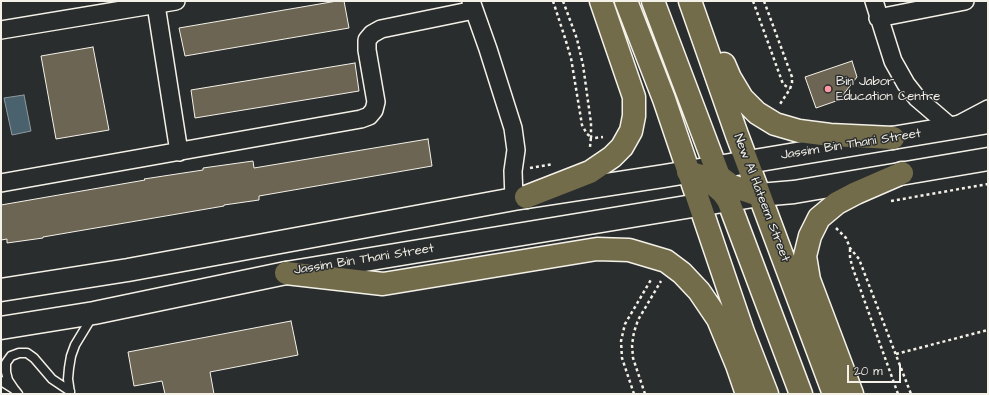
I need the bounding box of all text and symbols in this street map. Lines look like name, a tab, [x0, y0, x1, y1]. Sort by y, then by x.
place label: Bin Jabor Education Centre	[836, 74, 940, 105]
marker: Bin Jabor Education Centre	[823, 84, 833, 94]
street label: Jassim Bin Thani Street	[780, 126, 922, 164]
street label: New Al Hateem Street	[729, 132, 793, 264]
street label: Jassim Bin Thani Street	[293, 241, 435, 279]
scale bar	[849, 357, 903, 383]
text: 20 m	[854, 363, 883, 380]

